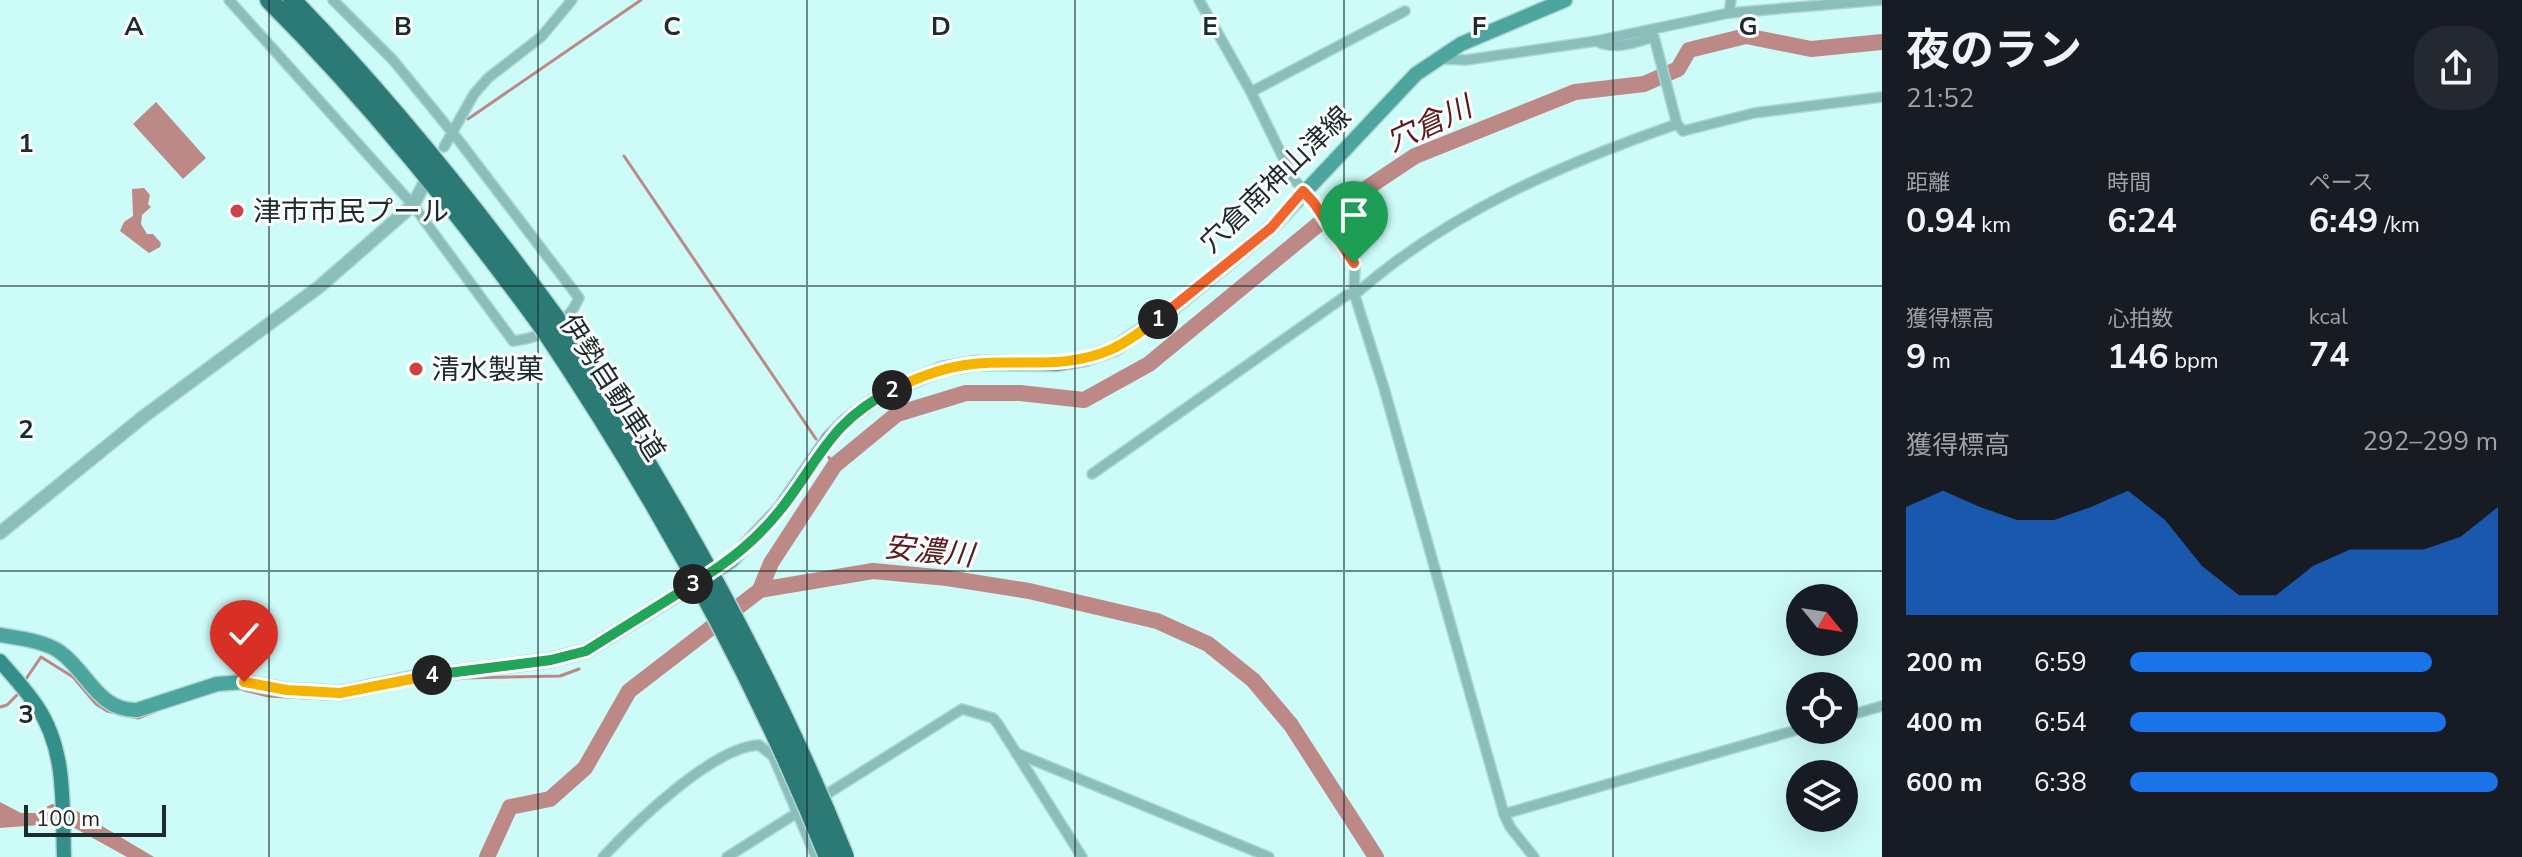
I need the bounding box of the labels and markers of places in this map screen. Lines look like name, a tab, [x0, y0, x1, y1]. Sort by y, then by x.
pin	[1320, 181, 1388, 263]
place label: 津市市民プール	[253, 193, 449, 231]
marker: 津市市民プール	[228, 202, 246, 220]
pin: 1	[1138, 299, 1178, 339]
place label: 清水製菓	[432, 351, 544, 389]
marker: 清水製菓	[407, 360, 425, 378]
pin: 2	[872, 370, 912, 410]
pin: 3	[673, 564, 713, 604]
pin	[210, 600, 278, 682]
pin: 4	[412, 655, 452, 695]

